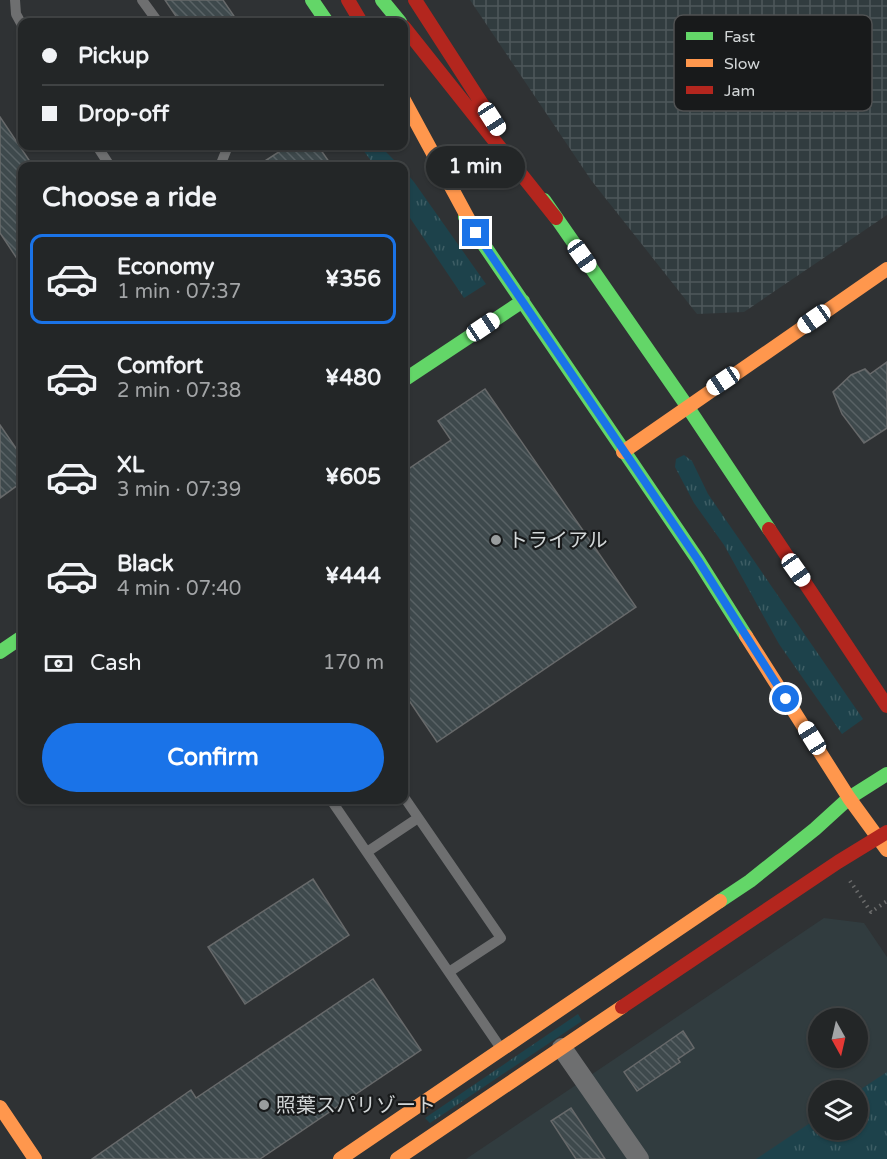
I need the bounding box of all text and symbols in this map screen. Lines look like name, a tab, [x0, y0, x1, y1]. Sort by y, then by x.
legend	[674, 15, 872, 111]
text: Fast	[724, 27, 755, 47]
text: Pickup	[78, 43, 149, 69]
text: Slow	[724, 54, 760, 74]
text: Jam	[724, 81, 755, 101]
car	[475, 99, 509, 139]
text: Drop-off	[78, 101, 169, 127]
callout: 1 min	[426, 146, 526, 188]
text: 1 min	[449, 155, 502, 179]
text: Choose a ride	[42, 181, 217, 214]
route end	[462, 219, 489, 246]
car	[564, 236, 600, 276]
icon: car	[45, 252, 99, 306]
text: Economy	[117, 254, 214, 280]
text: ¥356	[325, 266, 381, 292]
text: 1 min · 07:37	[117, 280, 241, 304]
car	[794, 301, 834, 337]
car	[463, 309, 503, 345]
icon: car	[45, 351, 99, 405]
text: Comfort	[117, 353, 203, 379]
car	[703, 363, 743, 399]
text: ¥480	[325, 365, 381, 391]
text: 2 min · 07:38	[117, 379, 241, 403]
icon: car	[45, 450, 99, 504]
text: XL	[117, 452, 144, 478]
text: ¥605	[325, 464, 381, 490]
text: 3 min · 07:39	[117, 478, 241, 502]
place label: トライアル	[508, 529, 608, 553]
marker: トライアル	[489, 533, 503, 547]
icon: car	[45, 549, 99, 603]
car	[778, 550, 814, 590]
text: Black	[117, 551, 174, 577]
text: ¥444	[325, 563, 381, 589]
text: 4 min · 07:40	[117, 577, 241, 601]
icon: cash	[42, 647, 75, 680]
text: Cash	[90, 650, 142, 676]
text: 170 m	[323, 651, 384, 675]
route start	[772, 685, 799, 712]
car	[795, 718, 829, 758]
button: Confirm	[42, 723, 384, 792]
north arrow	[808, 1008, 868, 1068]
map controls	[808, 1008, 868, 1140]
button: layers	[808, 1080, 868, 1140]
place label: 照葉スパリゾート	[276, 1094, 436, 1118]
marker: 照葉スパリゾート	[257, 1098, 271, 1112]

